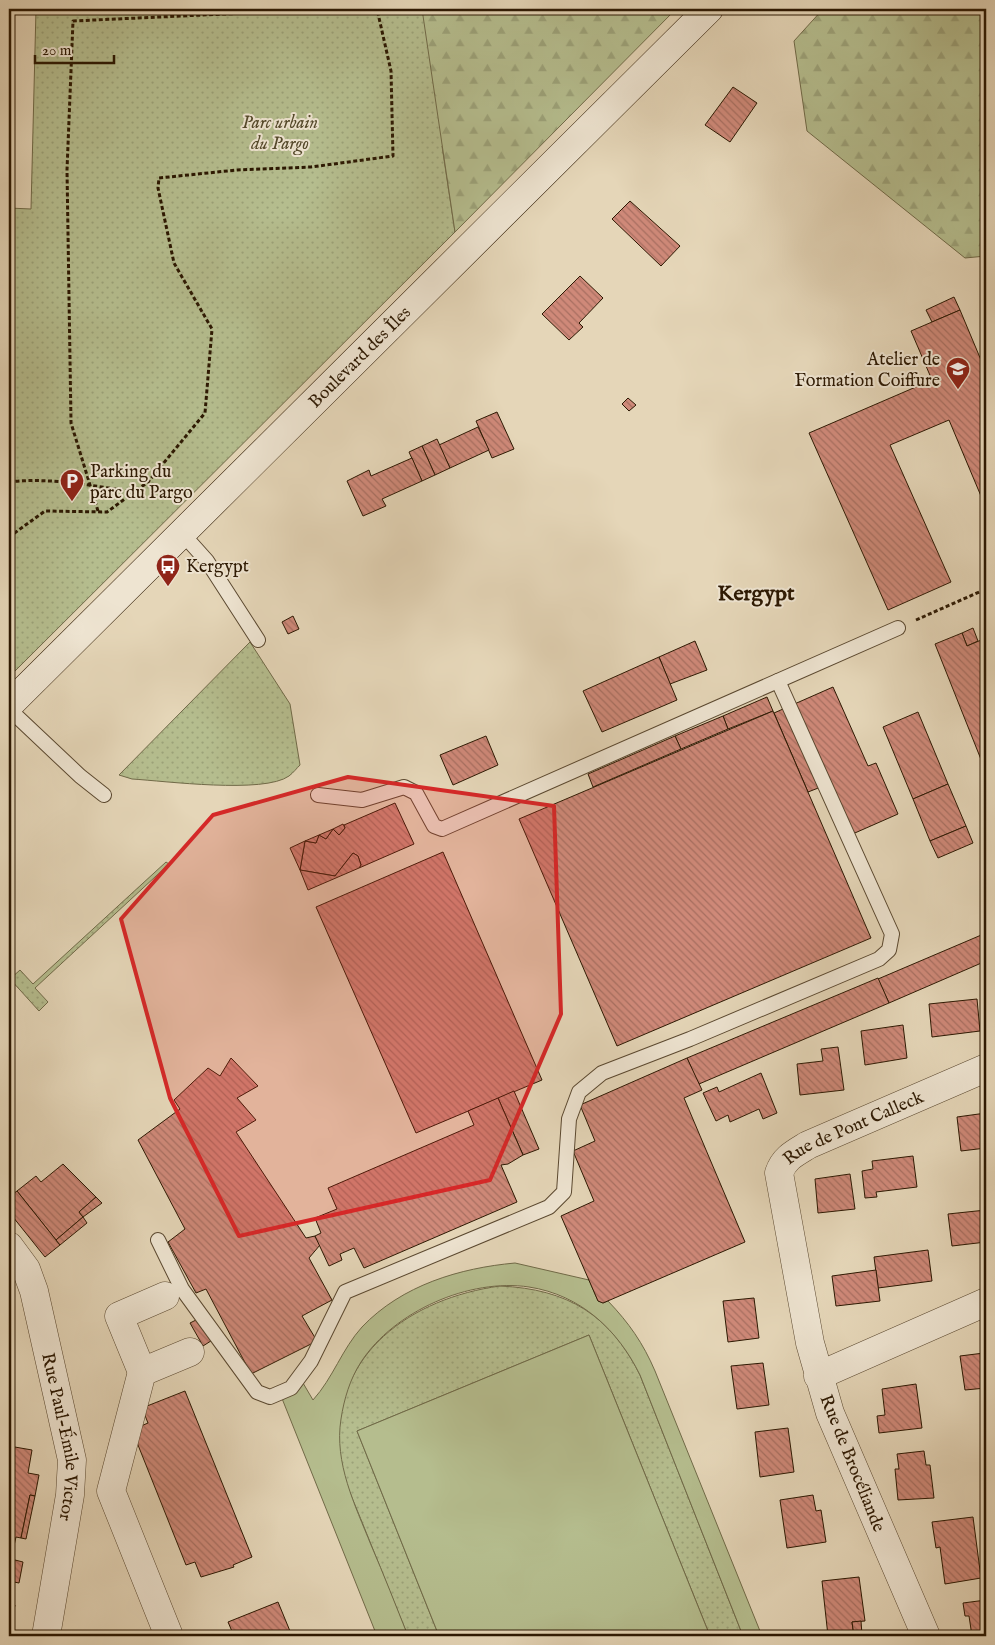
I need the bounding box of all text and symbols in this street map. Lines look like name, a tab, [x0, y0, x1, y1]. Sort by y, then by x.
scale bar	[35, 32, 114, 64]
text: 20 m	[42, 41, 72, 60]
park label: Parc urbain du Pargo	[242, 112, 318, 156]
street label: Boulevard des Îles	[304, 302, 416, 414]
place label: Atelier de Formation Coiffure	[795, 349, 940, 393]
school or university icon: Atelier de Formation Coiffure	[945, 356, 971, 390]
place label: Parking du parc du Pargo	[90, 461, 193, 505]
parking icon: Parking du parc du Pargo	[59, 468, 85, 502]
bus stop icon: Kergypt	[155, 553, 181, 587]
place label: Kergypt	[186, 556, 249, 579]
district label: Kergypt	[717, 580, 795, 608]
street label: Rue de Pont Calleck	[779, 1086, 928, 1171]
street label: Rue Paul-Émile Victor	[35, 1351, 82, 1523]
street label: Rue de Brocéliande	[814, 1392, 890, 1536]

